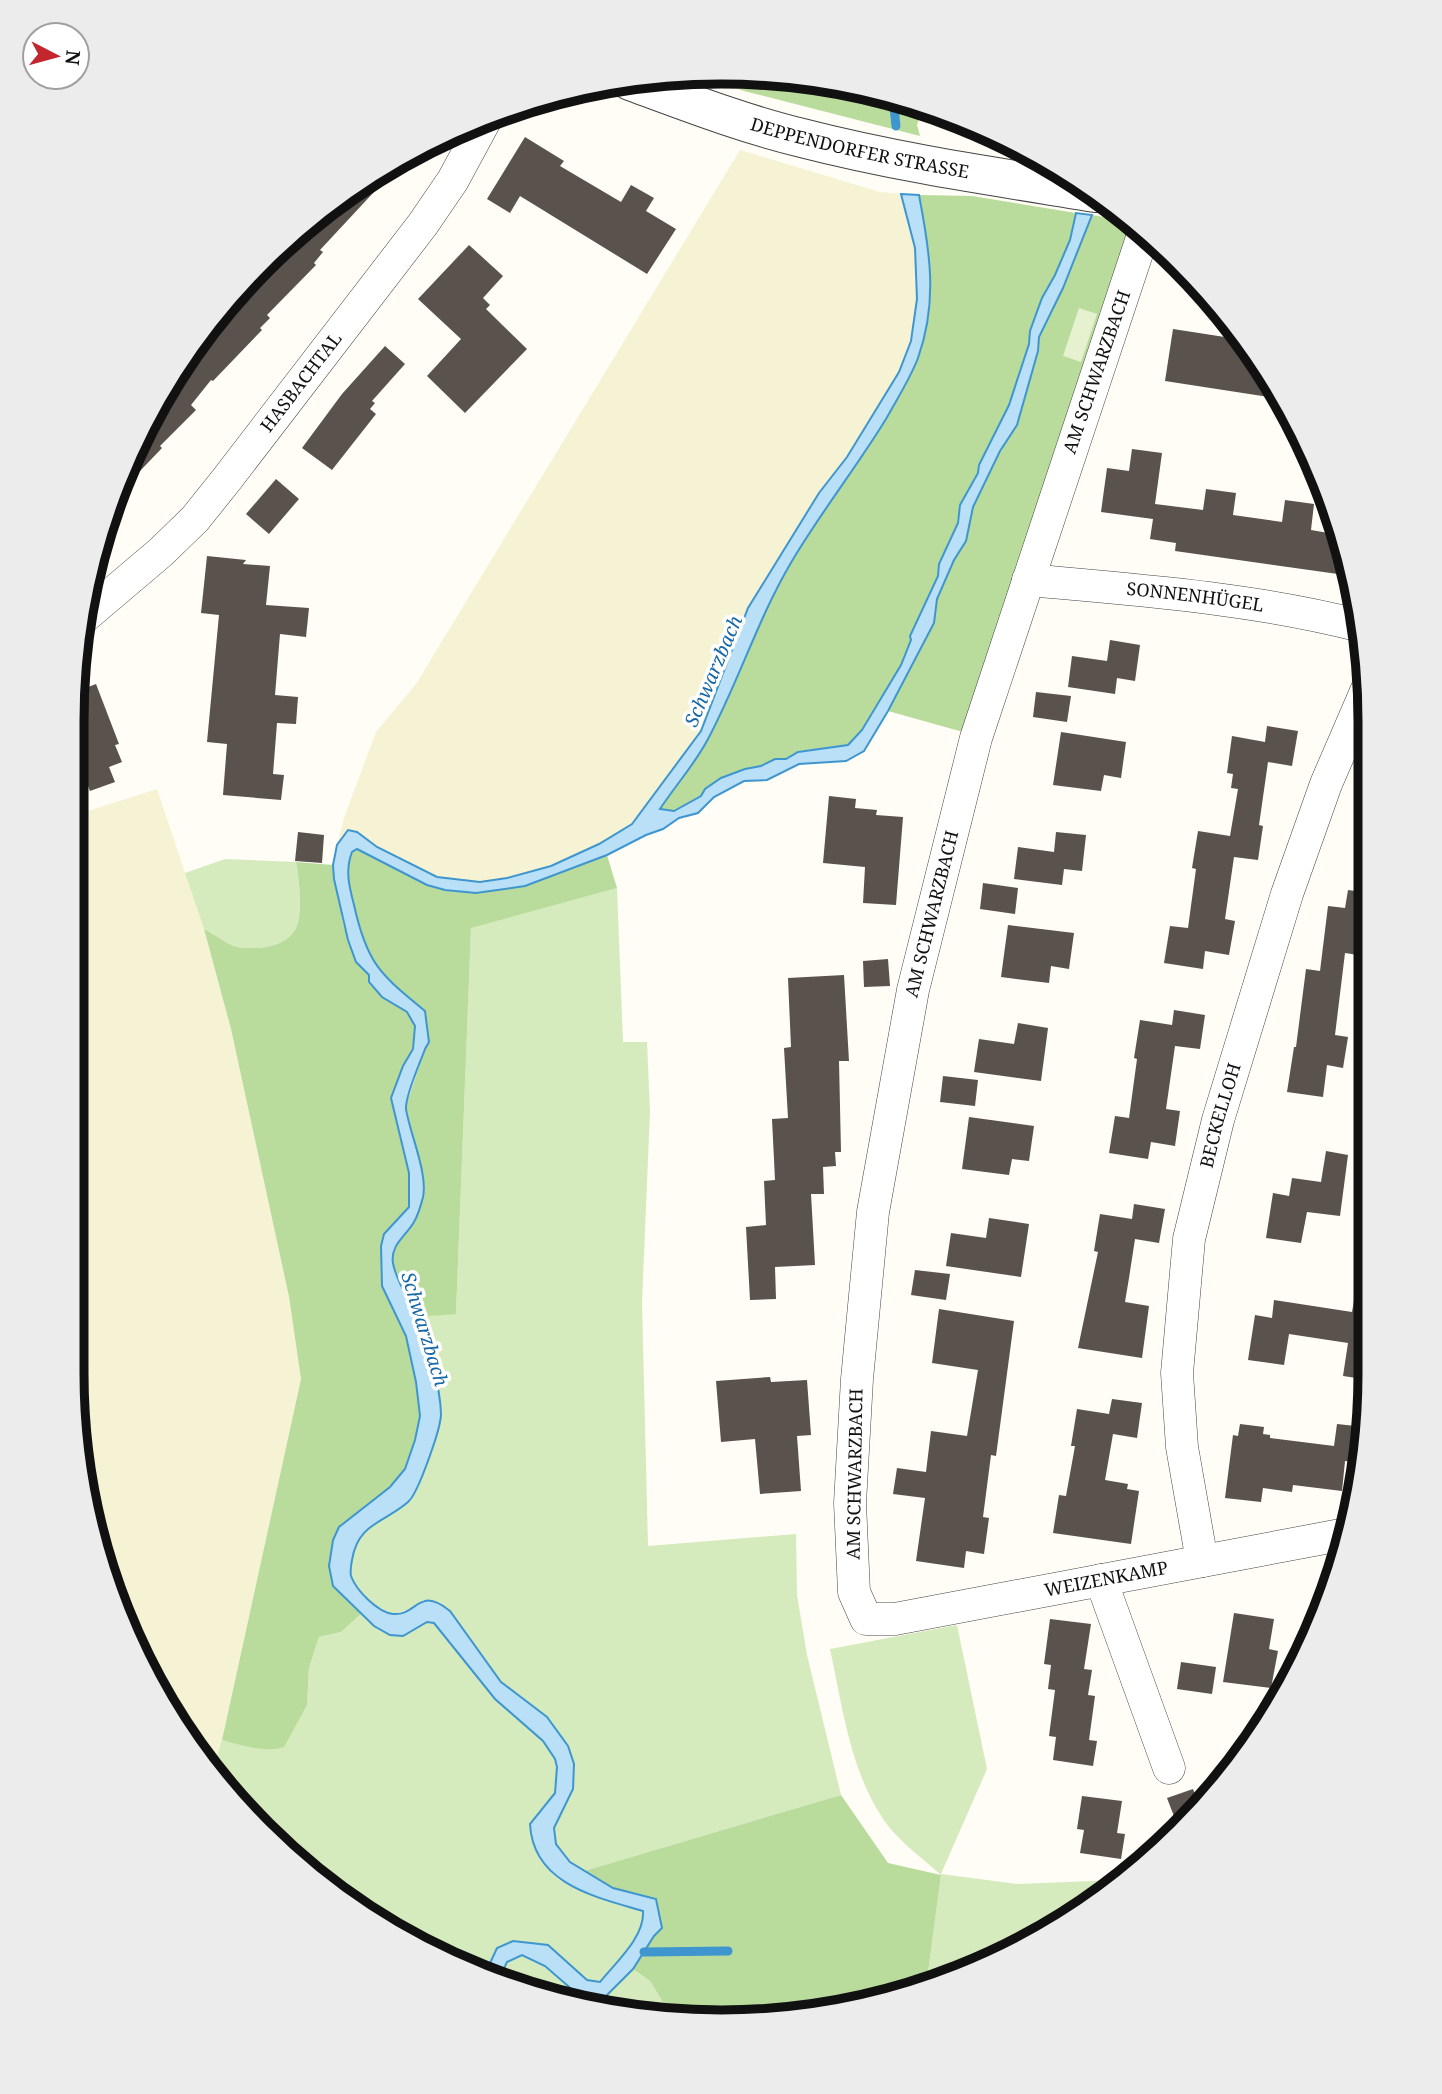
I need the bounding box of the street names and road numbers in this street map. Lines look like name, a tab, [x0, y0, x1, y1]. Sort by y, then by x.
street label: DEPPENDORFER STRASSE	[748, 111, 971, 183]
street label: AM SCHWARZBACH	[1057, 287, 1135, 457]
street label: HASBACHTAL	[254, 327, 346, 437]
street label: SONNENHÜGEL	[1126, 576, 1266, 617]
street label: AM SCHWARZBACH	[899, 828, 963, 1000]
street label: BECKELLOH	[1194, 1060, 1246, 1170]
street label: AM SCHWARZBACH	[841, 1388, 867, 1560]
street label: WEIZENKAMP	[1042, 1555, 1170, 1602]

